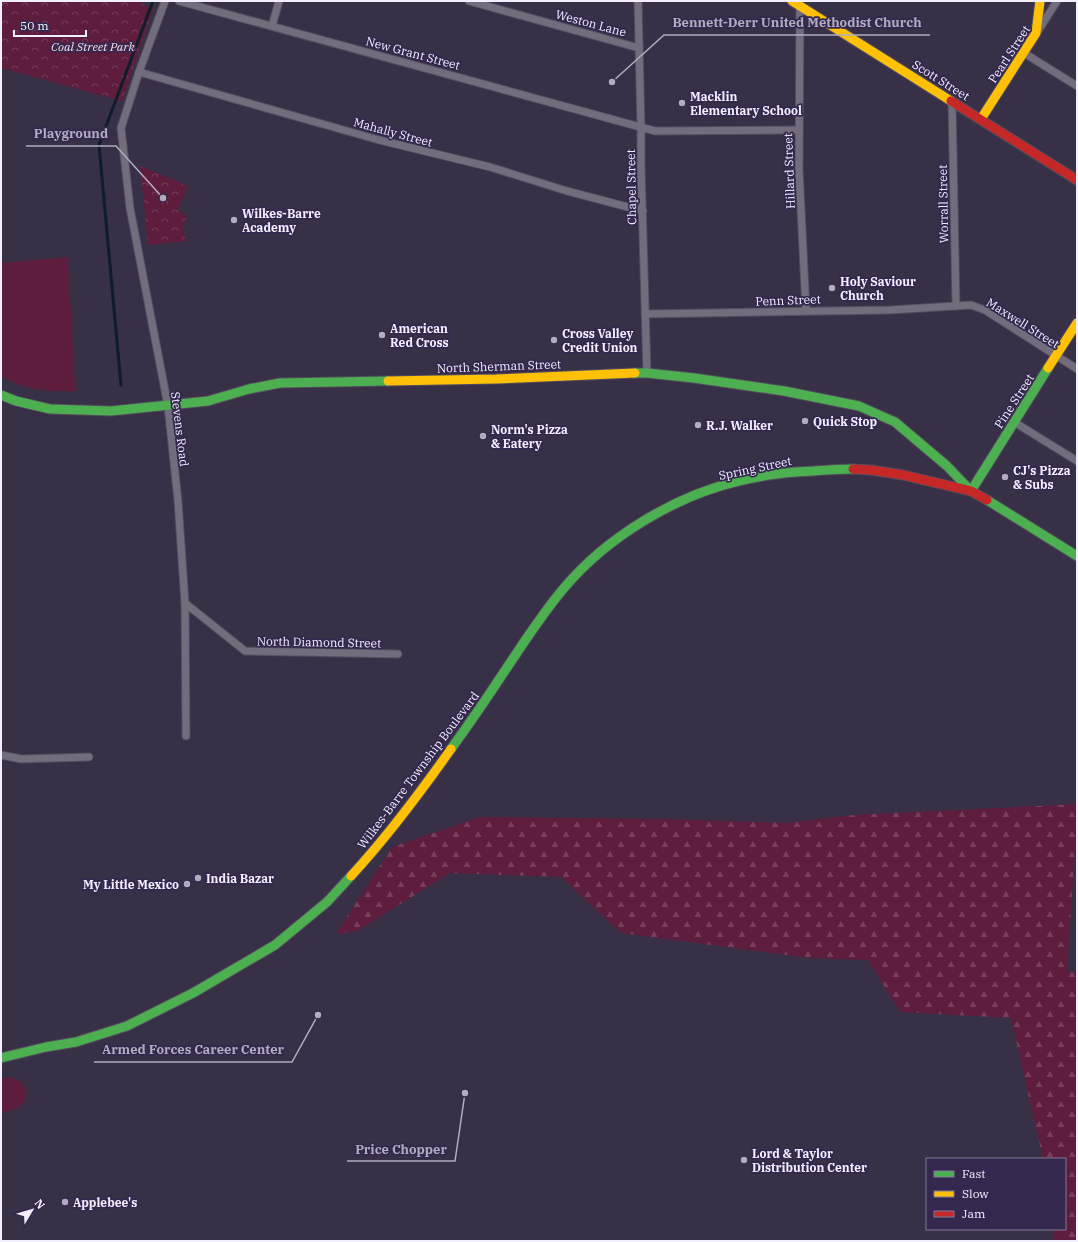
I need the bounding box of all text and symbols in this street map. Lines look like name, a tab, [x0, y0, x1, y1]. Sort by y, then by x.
street label: Weston Lane	[554, 6, 628, 40]
callout: Bennett-Derr United Methodist Church	[664, 10, 930, 35]
scale bar	[14, 12, 86, 38]
text: Bennett-Derr United Methodist Church	[672, 14, 922, 31]
text: 50 m	[20, 18, 49, 33]
street label: Pearl Street	[985, 22, 1033, 86]
street label: New Grant Street	[364, 33, 462, 73]
park label: Coal Street Park	[51, 39, 136, 54]
street label: Scott Street	[910, 56, 972, 104]
place label: Macklin Elementary School	[690, 89, 802, 118]
marker: Macklin Elementary School	[677, 98, 687, 108]
street label: Mahally Street	[352, 114, 434, 150]
callout: Playground	[26, 121, 116, 146]
text: Playground	[34, 125, 108, 142]
street label: Hillard Street	[780, 133, 798, 209]
street label: Chapel Street	[623, 149, 639, 225]
street label: Worrall Street	[935, 165, 951, 243]
place label: Wilkes-Barre Academy	[242, 206, 321, 235]
marker: Wilkes-Barre Academy	[229, 215, 239, 225]
place label: Holy Saviour Church	[840, 274, 916, 303]
marker: Holy Saviour Church	[827, 283, 837, 293]
street label: Penn Street	[755, 291, 821, 309]
street label: Maxwell Street	[984, 295, 1062, 351]
place label: American Red Cross	[390, 321, 449, 350]
place label: Cross Valley Credit Union	[562, 326, 638, 355]
marker: American Red Cross	[377, 330, 387, 340]
marker: Cross Valley Credit Union	[549, 335, 559, 345]
street label: North Sherman Street	[437, 356, 561, 376]
street label: Pine Street	[991, 371, 1037, 431]
street label: Stevens Road	[168, 391, 192, 467]
place label: Quick Stop	[813, 414, 878, 429]
marker: Quick Stop	[800, 416, 810, 426]
place label: R.J. Walker	[706, 418, 773, 433]
marker: R.J. Walker	[693, 420, 703, 430]
place label: Norm's Pizza & Eatery	[491, 422, 568, 451]
marker: Norm's Pizza & Eatery	[478, 431, 488, 441]
street label: Spring Street	[717, 453, 793, 483]
place label: CJ's Pizza & Subs	[1013, 463, 1071, 492]
marker: CJ's Pizza & Subs	[1000, 472, 1010, 482]
street label: North Diamond Street	[257, 633, 381, 651]
street label: Wilkes-Barre Township Boulevard	[354, 688, 482, 852]
place label: India Bazar	[206, 871, 274, 886]
marker: India Bazar	[193, 873, 203, 883]
place label: My Little Mexico	[83, 877, 179, 892]
marker: My Little Mexico	[182, 879, 192, 889]
callout: Armed Forces Career Center	[94, 1037, 292, 1062]
text: Armed Forces Career Center	[102, 1041, 285, 1058]
callout: Price Chopper	[347, 1136, 455, 1161]
text: Price Chopper	[355, 1141, 447, 1158]
place label: Lord & Taylor Distribution Center	[752, 1146, 867, 1175]
marker: Lord & Taylor Distribution Center	[739, 1155, 749, 1165]
legend	[926, 1158, 1066, 1230]
text: Fast	[962, 1166, 986, 1181]
text: Slow	[962, 1186, 989, 1201]
north arrow	[12, 1190, 52, 1230]
place label: Applebee's	[73, 1195, 137, 1210]
text: N	[32, 1196, 48, 1212]
marker: Applebee's	[60, 1197, 70, 1207]
text: Jam	[962, 1206, 986, 1221]

